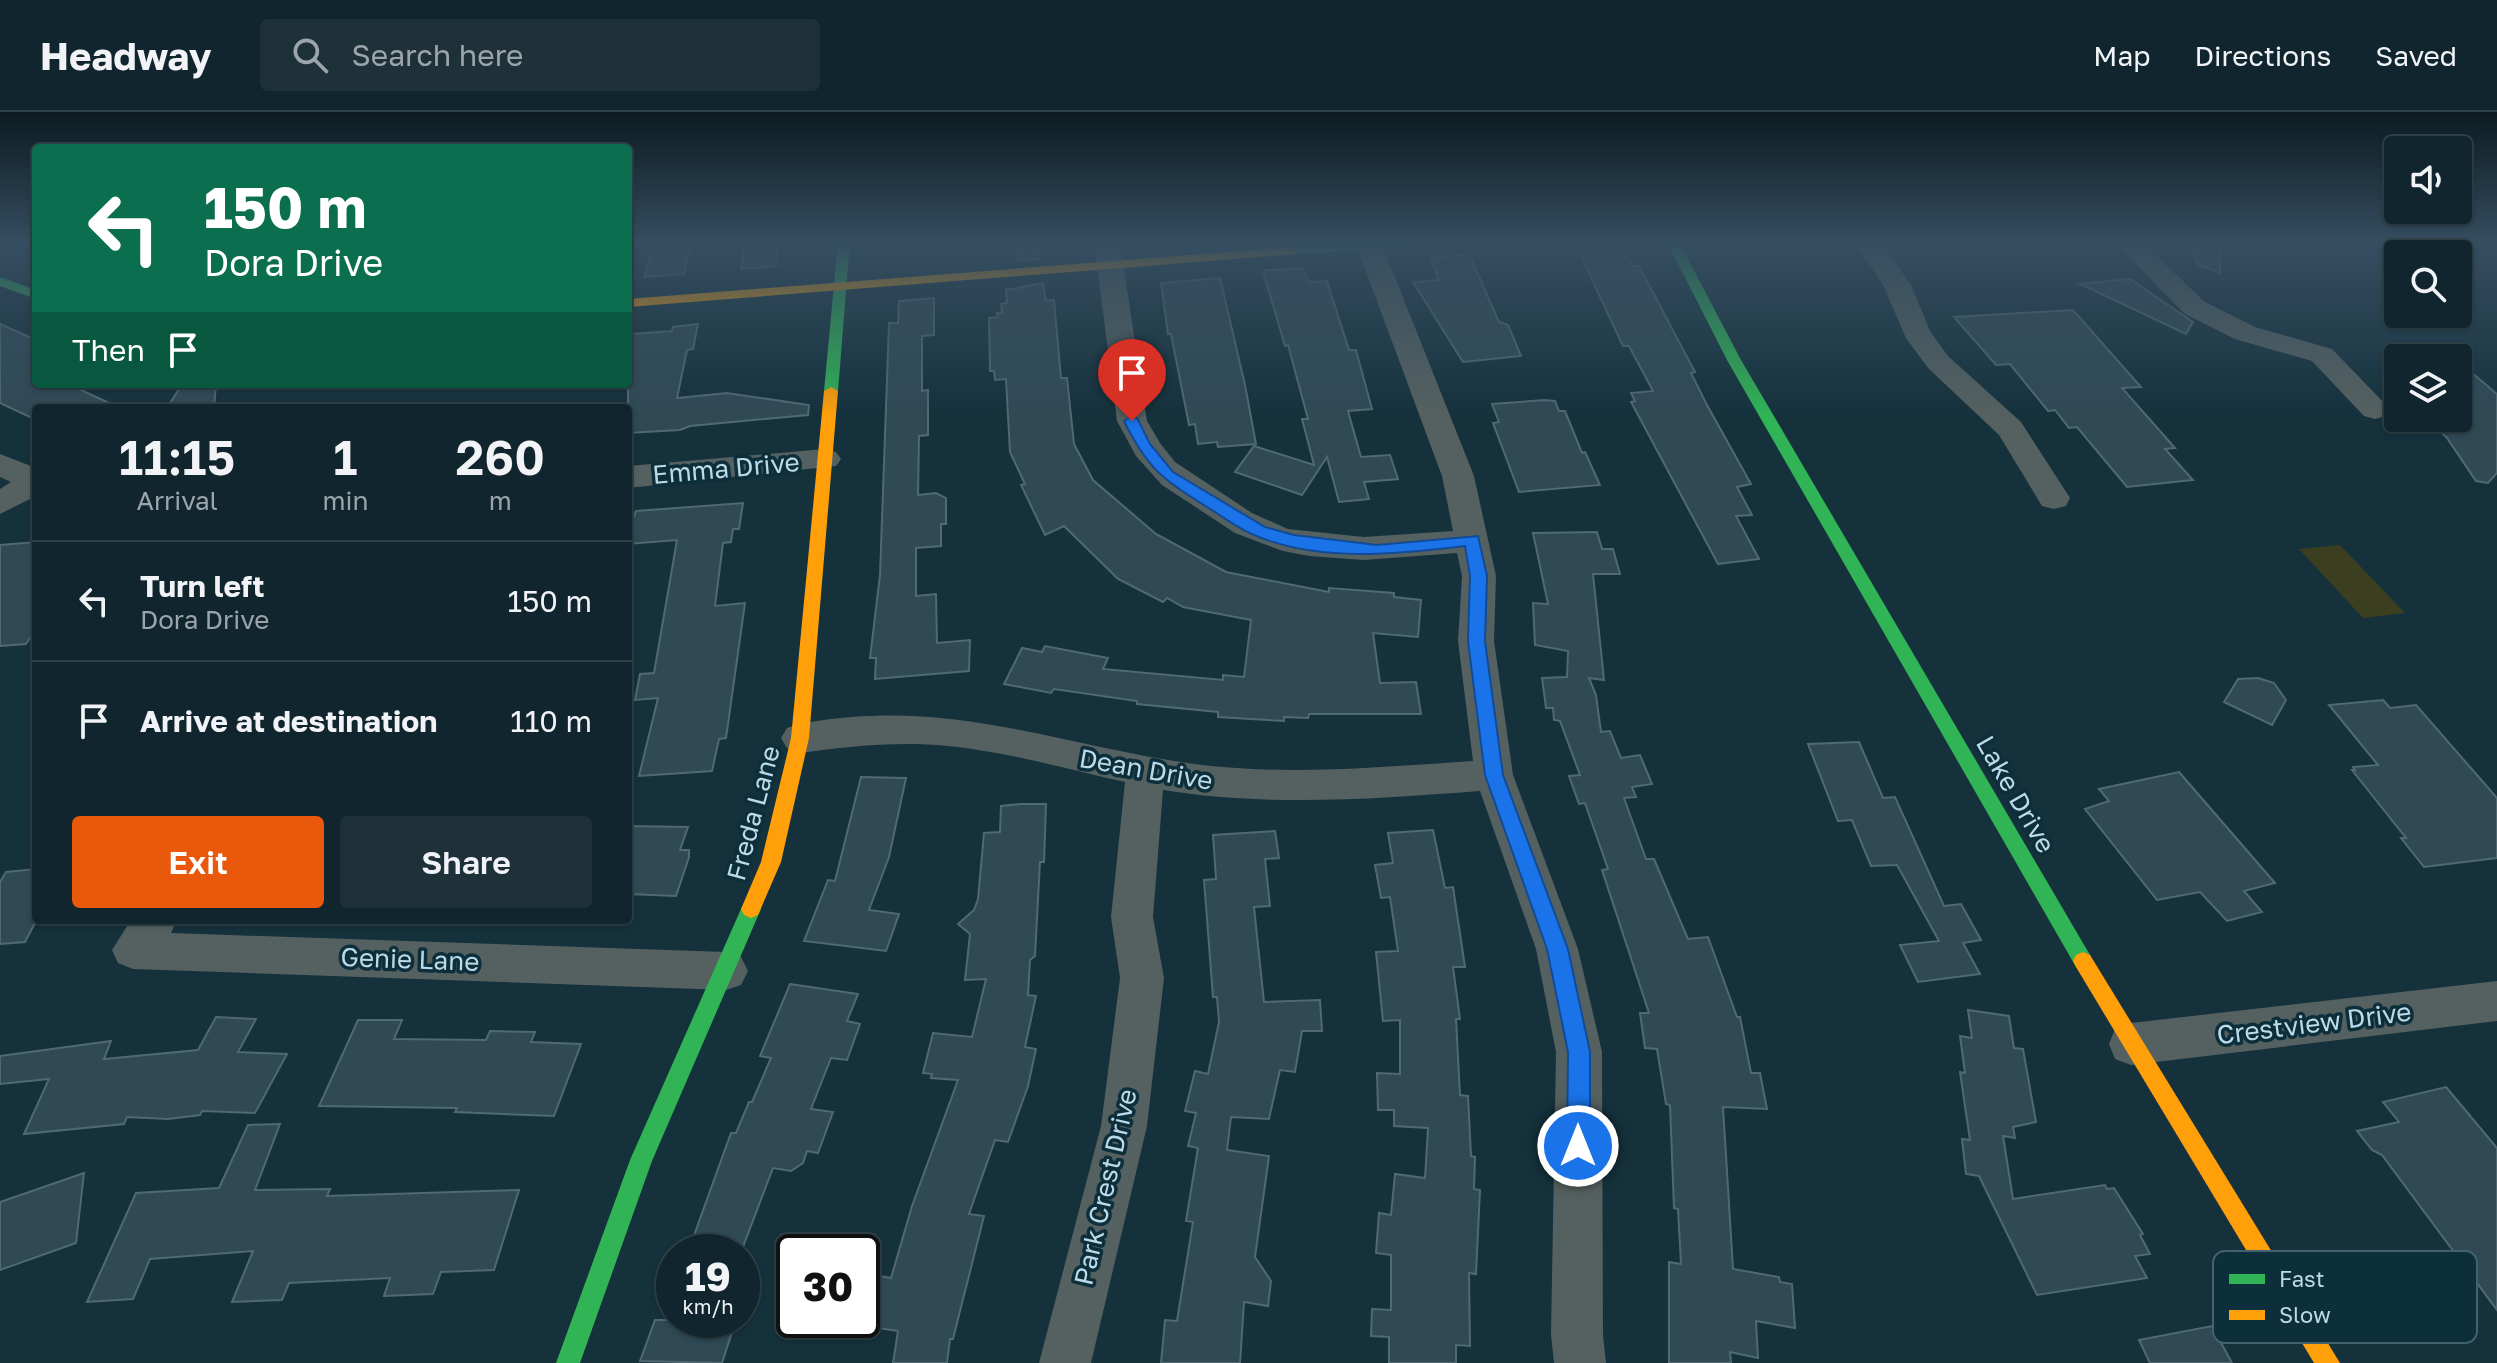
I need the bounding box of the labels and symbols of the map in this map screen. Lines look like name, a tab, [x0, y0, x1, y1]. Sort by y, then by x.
pin	[1098, 339, 1166, 421]
street label: Emma Drive	[651, 446, 801, 490]
street label: Lake Drive	[1970, 730, 2062, 858]
street label: Freda Lane	[720, 742, 786, 884]
street label: Dean Drive	[1077, 742, 1215, 796]
street label: Genie Lane	[340, 941, 480, 977]
street label: Crestview Drive	[2215, 996, 2413, 1050]
street label: Park Crest Drive	[1067, 1086, 1143, 1288]
position arrow	[1536, 1104, 1620, 1188]
speed limit sign: 30	[776, 1234, 880, 1338]
legend	[2213, 1251, 2477, 1343]
text: Fast	[2279, 1265, 2325, 1292]
text: Slow	[2279, 1301, 2331, 1328]

